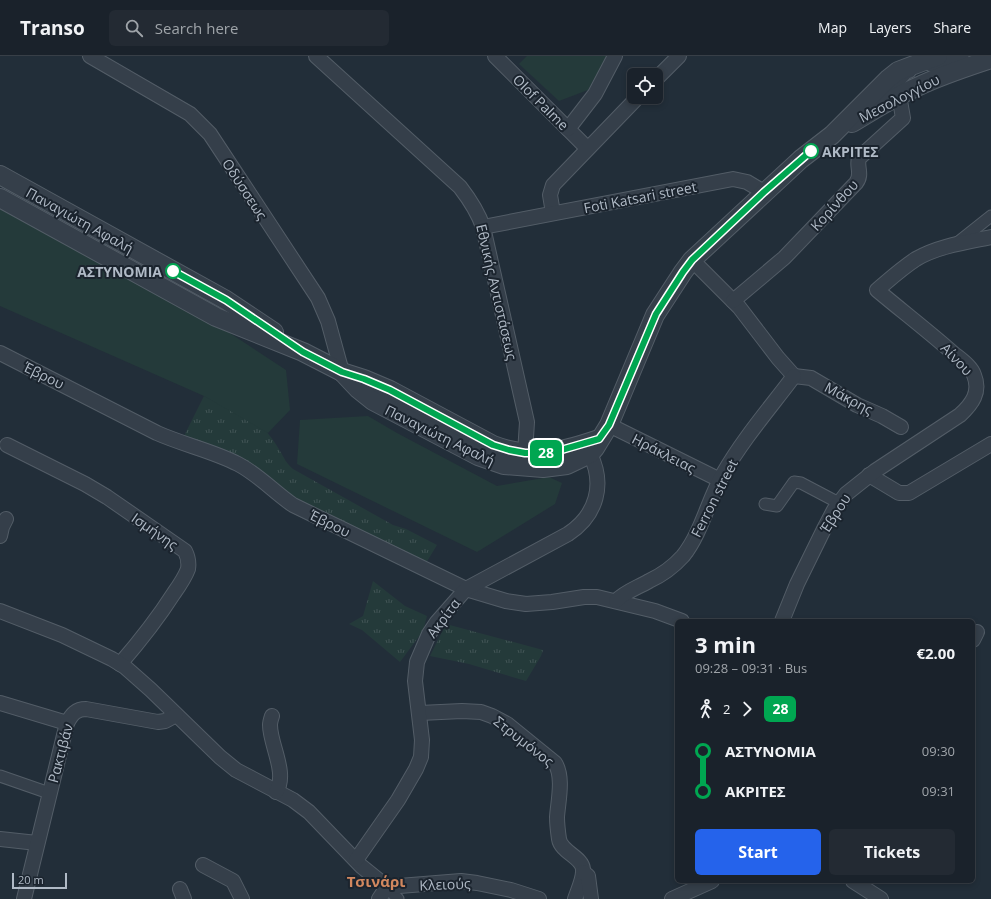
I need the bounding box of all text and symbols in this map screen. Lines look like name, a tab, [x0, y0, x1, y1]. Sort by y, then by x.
search box	[109, 10, 389, 46]
text: Transo	[20, 15, 85, 41]
icon: search	[123, 17, 145, 39]
text: Search here	[155, 18, 238, 38]
text: Map	[818, 18, 847, 37]
text: Layers	[869, 18, 911, 37]
text: Share	[933, 18, 971, 37]
map controls	[627, 68, 663, 104]
button: locate	[627, 68, 663, 104]
street label: Olof Palme	[509, 70, 573, 134]
street label: Μεσολογγίου	[855, 70, 943, 126]
place label: ΑΚΡΙΤΕΣ	[822, 142, 879, 161]
marker: ΑΚΡΙΤΕΣ	[803, 143, 819, 159]
street label: Οδύσσεως	[218, 155, 272, 223]
street label: Κορίνθου	[806, 175, 862, 235]
street label: Foti Katsari street	[582, 177, 698, 217]
street label: Παναγιώτη Αφαλή	[23, 183, 137, 257]
street label: Εθνικής Αντιστάσεως	[472, 222, 522, 362]
place label: ΑΣΤΥΝΟΜΙΑ	[77, 262, 162, 281]
marker: ΑΣΤΥΝΟΜΙΑ	[165, 263, 181, 279]
street label: Αίνου	[937, 339, 977, 379]
street label: Έβρου	[20, 357, 68, 393]
street label: Μάκρης	[821, 377, 877, 419]
street label: Παναγιώτη Αφαλή	[382, 400, 498, 470]
street label: Ηράκλειας	[629, 429, 699, 477]
line badge: 28	[528, 440, 564, 466]
text: 28	[538, 443, 554, 462]
street label: Ferron street	[686, 456, 742, 540]
street label: Έβρου	[815, 490, 855, 537]
street label: Έβρου	[306, 505, 354, 541]
street label: Ισμήνης	[128, 508, 182, 554]
street label: Ακρίτα	[422, 594, 464, 642]
text: 3 min	[695, 629, 756, 659]
text: €2.00	[916, 643, 955, 663]
text: 09:28 – 09:31 · Bus	[695, 659, 807, 677]
icon: walk	[695, 698, 717, 720]
icon: forward	[736, 698, 758, 720]
text: 28	[772, 699, 788, 718]
text: 2	[723, 700, 730, 718]
street label: Στρυμόνος	[490, 712, 558, 771]
street label: Ρακτιβάν	[43, 721, 77, 785]
text: ΑΣΤΥΝΟΜΙΑ	[725, 741, 816, 761]
text: 09:30	[922, 742, 955, 760]
text: ΑΚΡΙΤΕΣ	[725, 781, 786, 801]
text: 09:31	[922, 782, 955, 800]
button: Start	[695, 829, 821, 875]
button: Tickets	[829, 829, 955, 875]
scale bar	[12, 871, 67, 890]
district label: Τσινάρι	[347, 871, 405, 891]
text: 20 m	[18, 872, 44, 887]
street label: Κλειούς	[419, 874, 471, 894]

